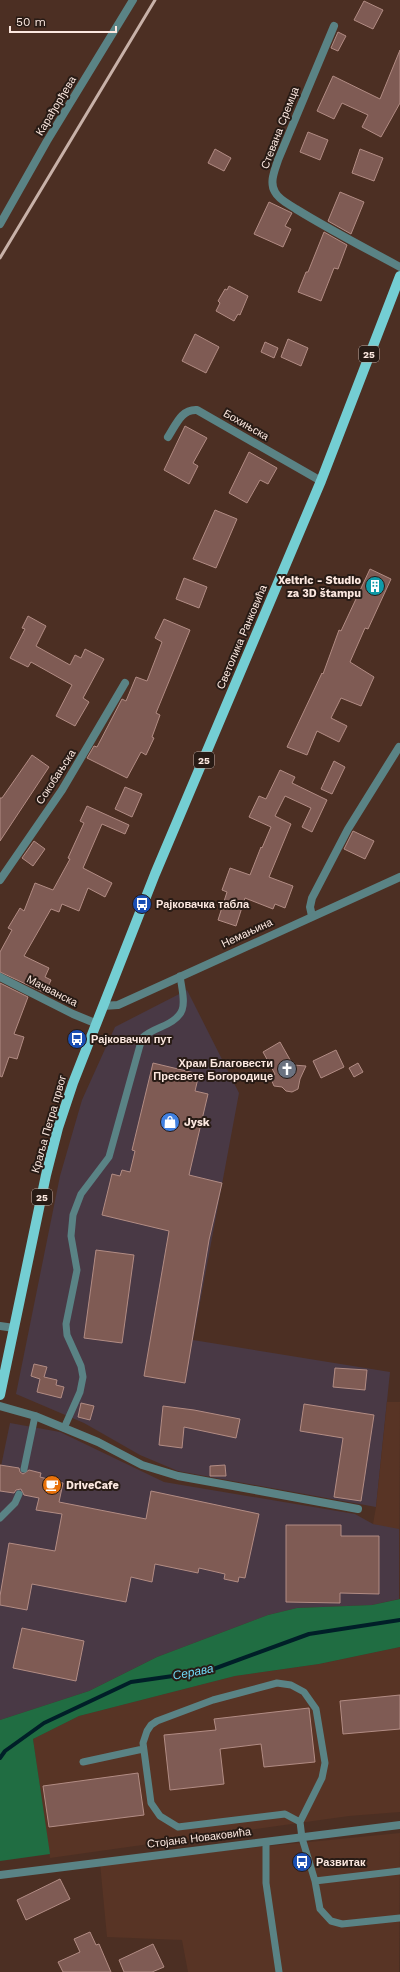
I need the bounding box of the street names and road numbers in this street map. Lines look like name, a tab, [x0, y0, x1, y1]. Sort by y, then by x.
street label: Карађорђева	[33, 73, 79, 138]
street label: Стевана Сремца	[258, 84, 302, 171]
road number: 25	[359, 346, 379, 362]
street label: Бохињска	[221, 407, 272, 444]
street label: Светолика Ранковића	[214, 582, 270, 691]
street label: Сокобањска	[33, 746, 79, 807]
road number: 25	[194, 752, 214, 768]
street label: Немањина	[219, 915, 275, 951]
street label: Мачванска	[24, 973, 80, 1010]
street label: Краља Петра првог	[29, 1074, 69, 1174]
road number: 25	[32, 1189, 52, 1205]
street label: Стојана Новаковића	[146, 1825, 253, 1851]

